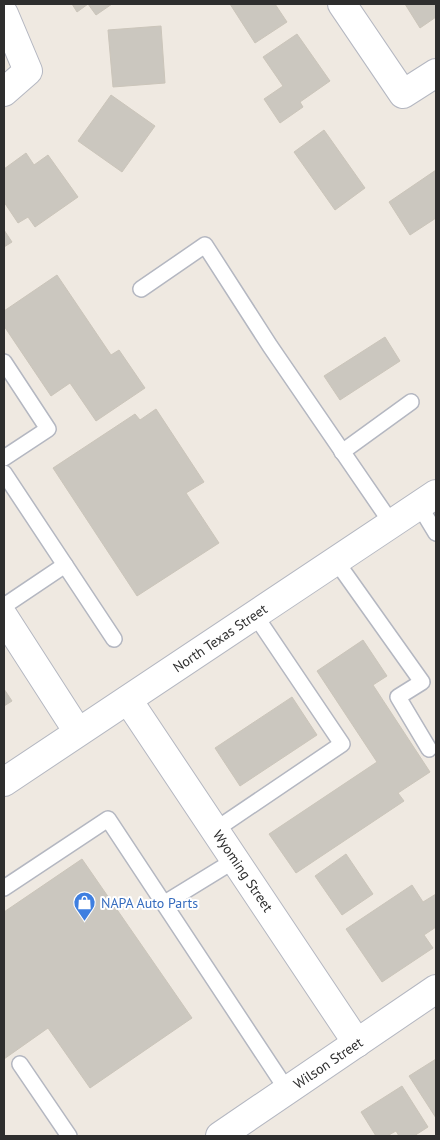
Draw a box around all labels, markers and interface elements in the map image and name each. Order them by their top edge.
street label: North Texas Street [169,600,271,676]
street label: Wyoming Street [209,827,277,916]
shop icon: NAPA Auto Parts [73,891,97,922]
place label: NAPA Auto Parts [101,894,198,912]
street label: Wilson Street [290,1033,366,1093]

